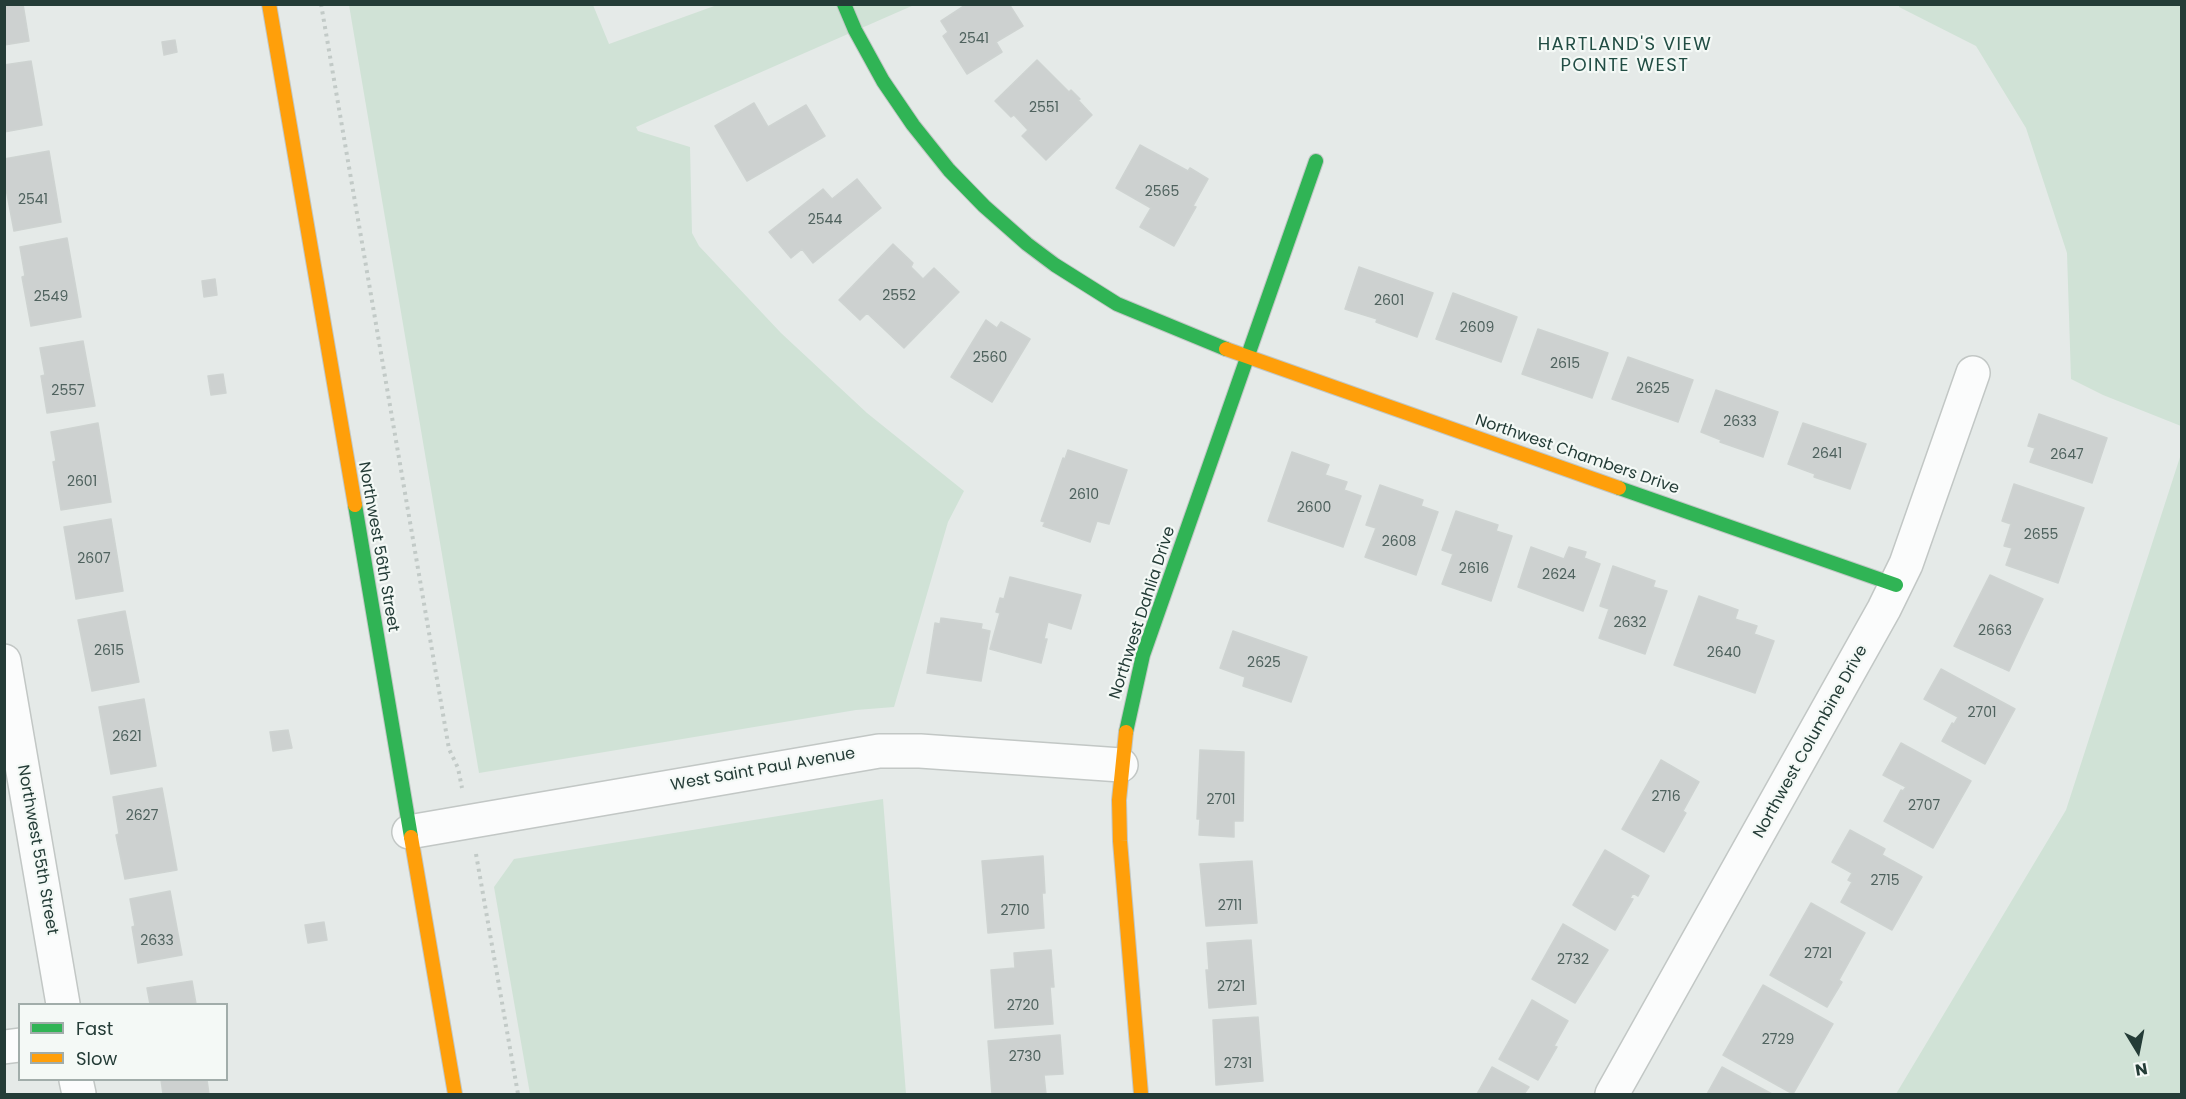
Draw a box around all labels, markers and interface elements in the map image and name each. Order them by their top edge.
house number: 2541 [959,31,989,47]
district label: HARTLAND'S VIEW POINTE WEST [1538,34,1712,76]
house number: 2551 [1029,100,1059,116]
house number: 2565 [1145,184,1179,200]
house number: 2541 [18,192,48,208]
house number: 2544 [808,212,842,228]
house number: 2552 [882,288,916,304]
house number: 2549 [34,289,68,305]
house number: 2601 [1374,293,1404,309]
house number: 2609 [1460,320,1494,336]
house number: 2560 [973,350,1007,366]
house number: 2615 [1550,356,1580,372]
house number: 2625 [1636,381,1670,397]
house number: 2557 [51,383,85,399]
street label: Northwest Chambers Drive [1473,411,1681,499]
house number: 2633 [1723,414,1757,430]
house number: 2641 [1812,446,1842,462]
house number: 2647 [2050,447,2084,463]
street label: Northwest 56th Street [354,460,402,634]
house number: 2601 [67,474,97,490]
house number: 2610 [1069,487,1099,503]
house number: 2600 [1297,500,1331,516]
street label: Northwest Dahlia Drive [1106,524,1180,702]
house number: 2655 [2024,527,2058,543]
house number: 2608 [1382,534,1416,550]
house number: 2607 [77,551,111,567]
house number: 2616 [1459,561,1489,577]
house number: 2624 [1542,567,1576,583]
house number: 2632 [1613,615,1647,631]
house number: 2663 [1978,623,2012,639]
street label: Northwest Columbine Drive [1750,642,1872,842]
house number: 2615 [94,643,124,659]
house number: 2640 [1707,645,1741,661]
house number: 2625 [1247,655,1281,671]
house number: 2701 [1968,705,1996,721]
house number: 2621 [112,729,142,745]
street label: West Saint Paul Avenue [669,744,857,796]
street label: Northwest 55th Street [13,763,61,937]
house number: 2716 [1651,789,1681,805]
house number: 2701 [1207,792,1235,808]
house number: 2707 [1908,798,1940,814]
house number: 2627 [126,808,158,824]
house number: 2715 [1871,873,1899,889]
house number: 2711 [1218,898,1242,914]
house number: 2710 [1001,903,1029,919]
house number: 2633 [140,933,174,949]
house number: 2721 [1804,946,1832,962]
house number: 2732 [1557,952,1589,968]
house number: 2721 [1217,979,1245,995]
house number: 2720 [1007,998,1039,1014]
legend [18,1003,228,1081]
text: Fast [76,1016,113,1041]
north arrow [2108,1021,2168,1081]
house number: 2729 [1762,1032,1794,1048]
text: Slow [76,1046,117,1071]
house number: 2730 [1009,1049,1041,1065]
house number: 2731 [1224,1056,1252,1072]
text: N [2133,1057,2149,1082]

